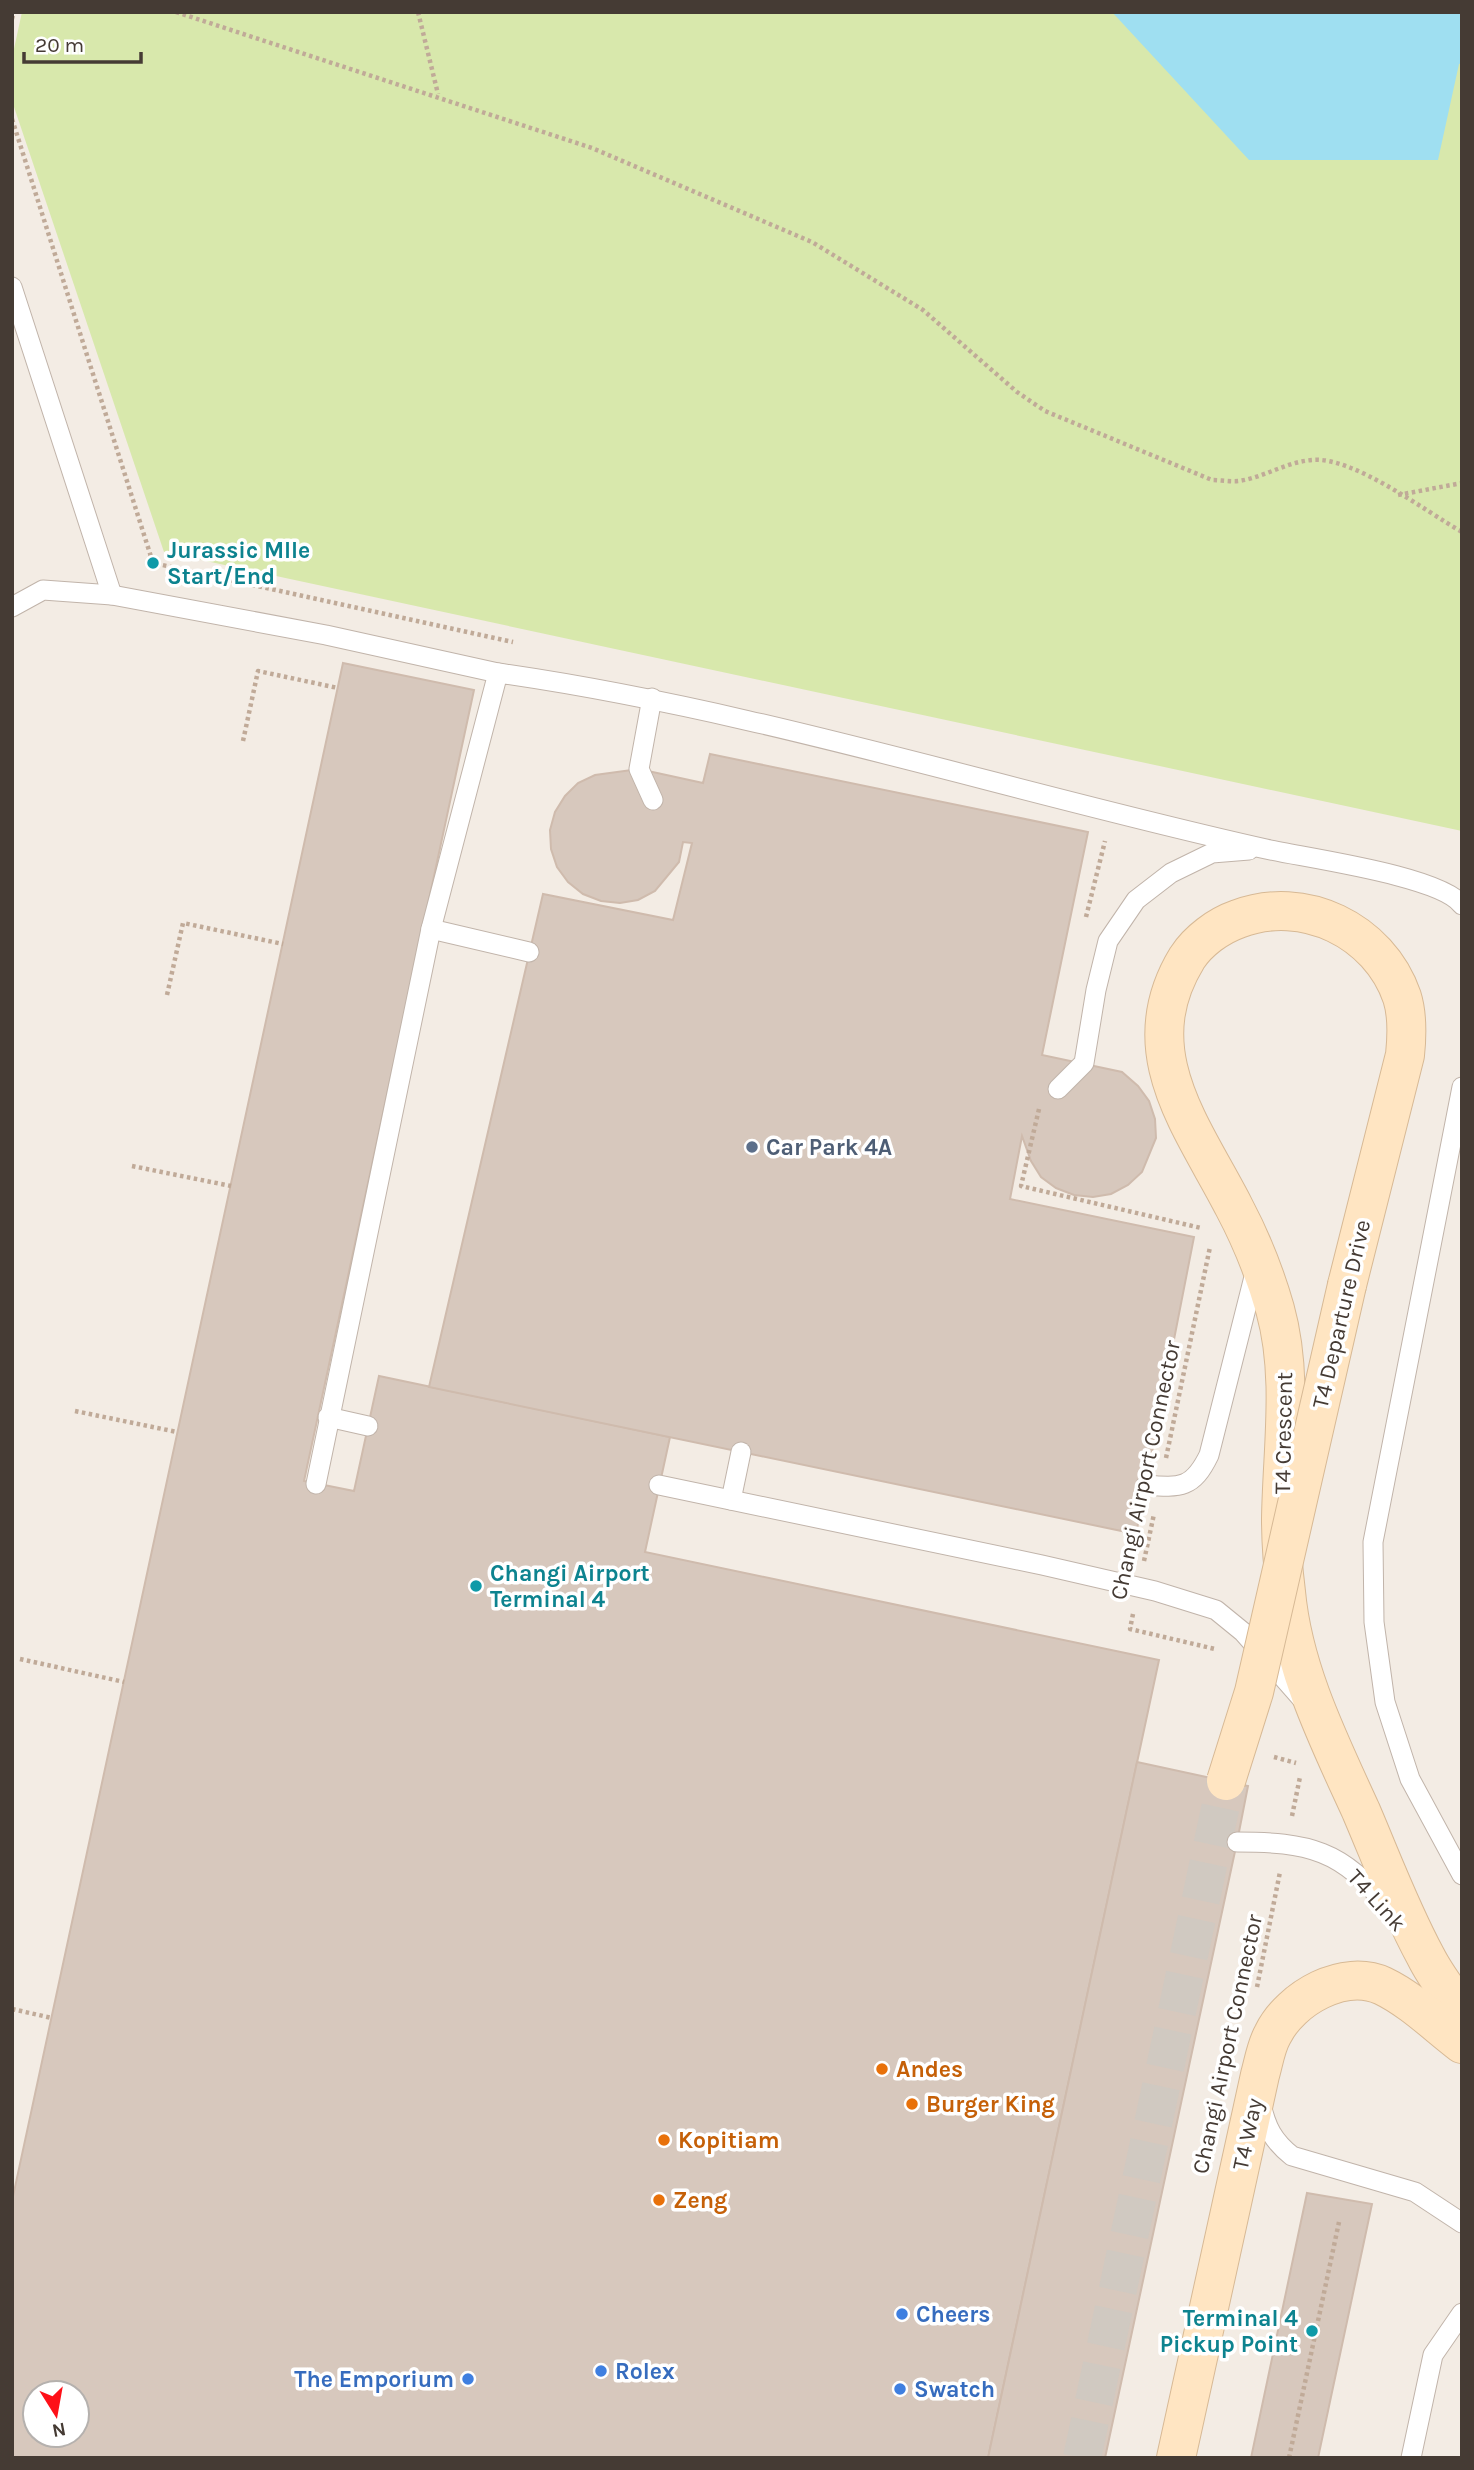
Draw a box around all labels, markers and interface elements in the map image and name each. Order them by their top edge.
scale bar [24,21,142,65]
text: 20 m [35,33,84,57]
place label: Jurassic MIle Start/End [167,537,310,590]
marker: Jurassic MIle Start/End [145,555,161,571]
place label: Car Park 4A [766,1134,892,1161]
marker: Car Park 4A [744,1139,760,1155]
street label: T4 Departure Drive [1307,1217,1376,1411]
street label: Changi Airport Connector [1105,1337,1186,1602]
street label: T4 Crescent [1269,1371,1298,1494]
place label: Changi Airport Terminal 4 [490,1560,650,1613]
marker: Changi Airport Terminal 4 [468,1578,484,1594]
street label: T4 Link [1342,1864,1412,1937]
street label: Changi Airport Connector [1187,1911,1268,2176]
place label: Andes [896,2056,963,2083]
marker: Andes [874,2061,890,2077]
place label: Burger King [926,2091,1055,2118]
street label: T4 Way [1227,2095,1268,2173]
marker: Burger King [904,2096,920,2112]
place label: Kopitiam [678,2127,780,2154]
marker: Kopitiam [656,2132,672,2148]
place label: Zeng [673,2187,727,2214]
marker: Zeng [651,2192,667,2208]
place label: Cheers [916,2301,990,2328]
place label: Terminal 4 Pickup Point [1160,2305,1298,2358]
marker: Cheers [894,2306,910,2322]
marker: Terminal 4 Pickup Point [1304,2323,1320,2339]
place label: Rolex [615,2358,675,2385]
marker: Rolex [593,2363,609,2379]
place label: The Emporium [294,2366,454,2393]
marker: The Emporium [460,2371,476,2387]
place label: Swatch [914,2376,995,2403]
north arrow [21,2379,91,2449]
marker: Swatch [892,2381,908,2397]
text: N [50,2418,68,2442]

